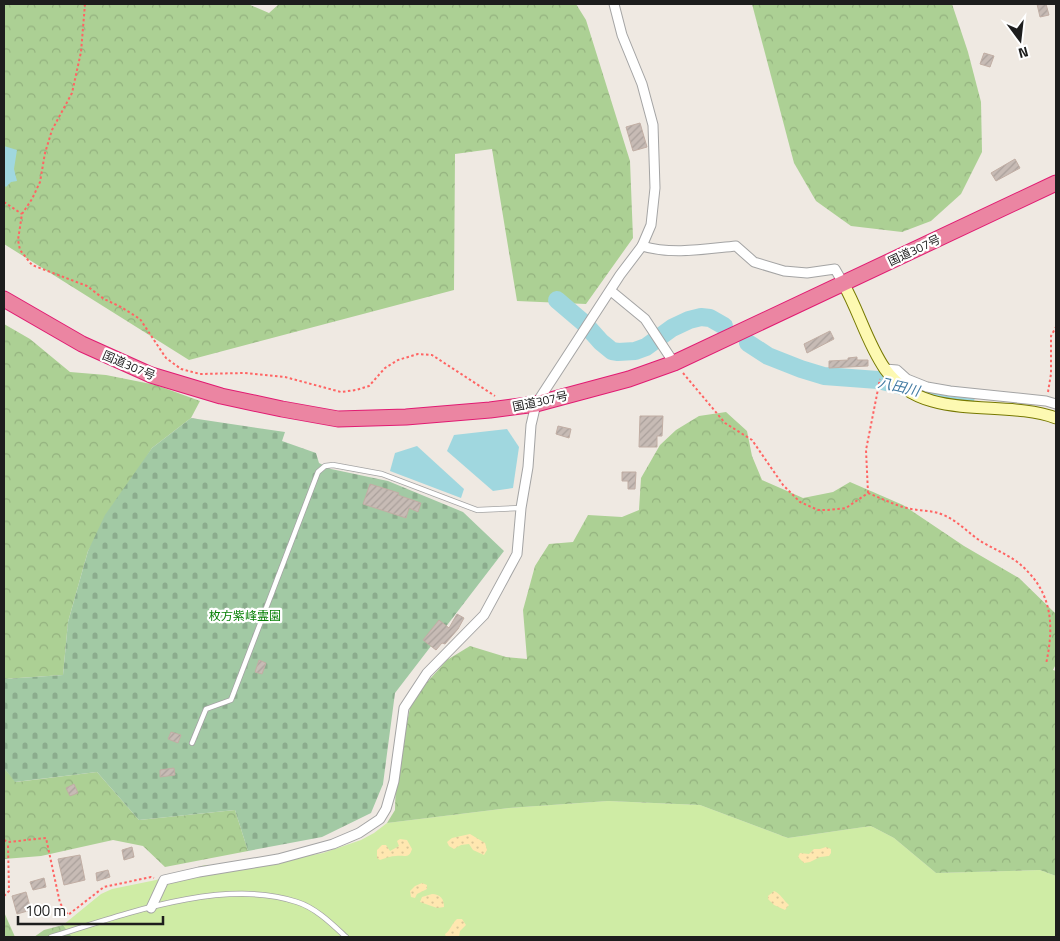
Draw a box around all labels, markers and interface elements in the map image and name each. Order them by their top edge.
north arrow [995,15,1045,65]
text: N [1016,42,1031,64]
street label: 国道307号 [885,230,943,270]
street label: 国道307号 [99,345,159,385]
water label: 八田川 [876,371,924,401]
street label: 国道307号 [511,386,569,416]
park label: 枚方紫峰霊園 [209,606,281,625]
scale bar [18,894,162,926]
text: 100 m [25,899,66,922]

